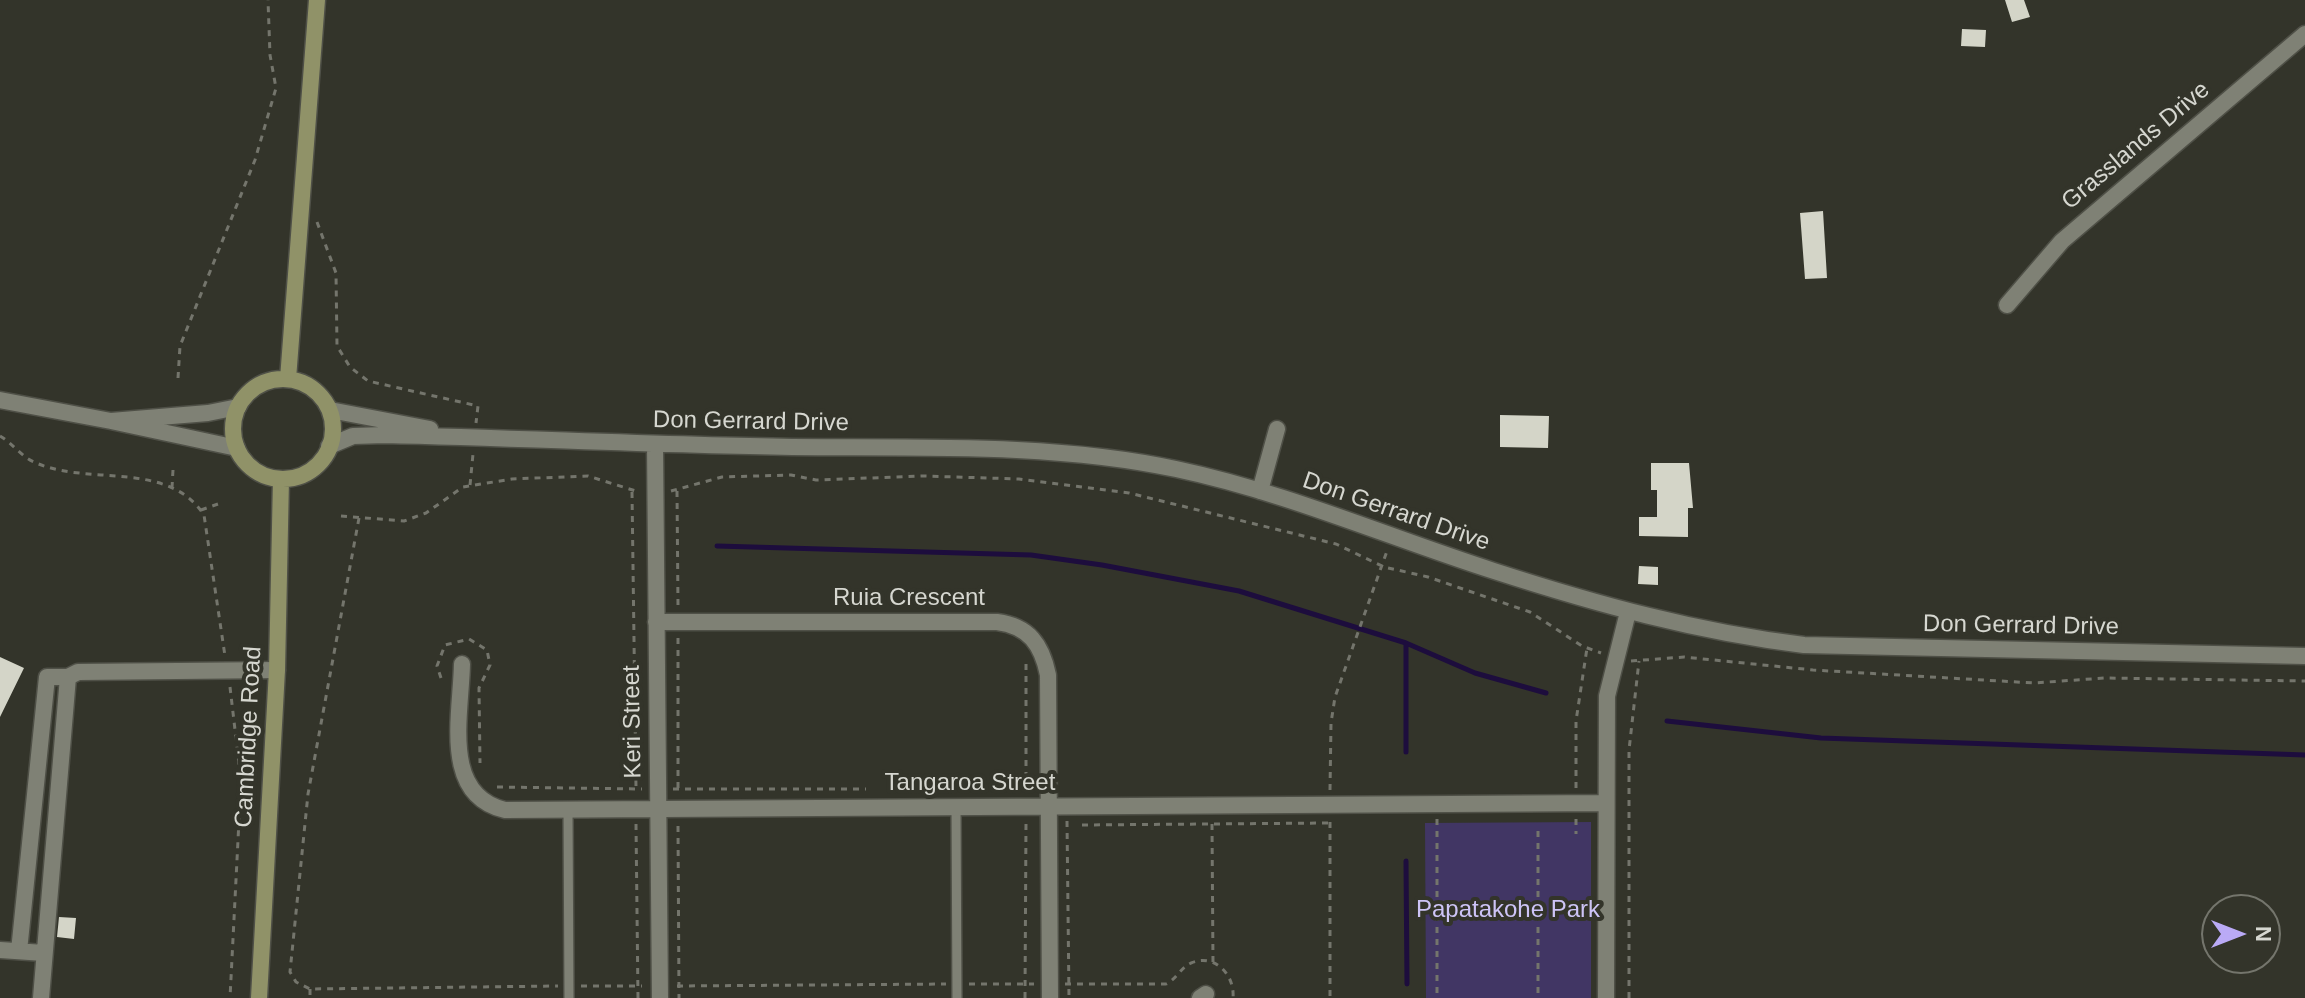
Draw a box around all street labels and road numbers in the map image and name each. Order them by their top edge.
street label: Grasslands Drive [2056,76,2216,216]
street label: Don Gerrard Drive [653,406,849,438]
street label: Don Gerrard Drive [1299,466,1493,558]
street label: Ruia Crescent [833,584,985,612]
street label: Don Gerrard Drive [1923,610,2119,642]
street label: Cambridge Road [230,646,268,828]
street label: Keri Street [618,665,648,779]
street label: Tangaroa Street [885,769,1055,797]

